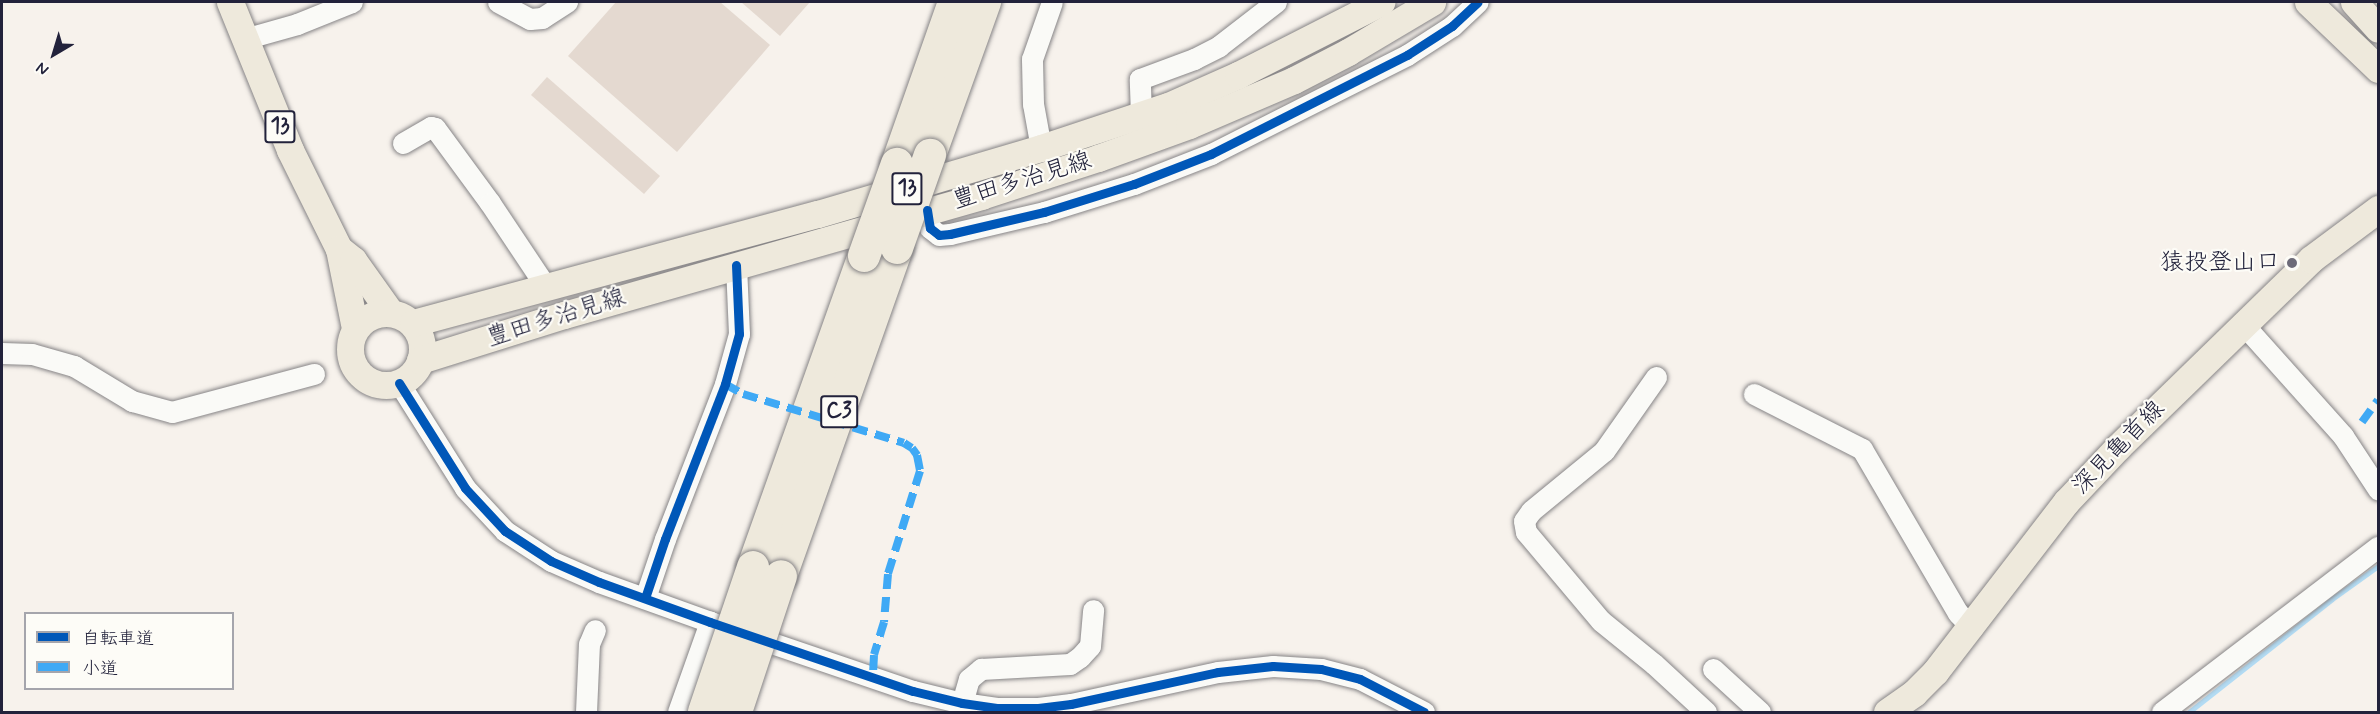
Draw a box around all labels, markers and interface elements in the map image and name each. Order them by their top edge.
north arrow [24,24,84,84]
text: N [32,57,53,80]
road number: 13 [264,108,296,146]
street label: 豊田多治見線 [949,146,1095,216]
road number: 13 [890,170,924,208]
place label: 猿投登山口 [2160,249,2280,277]
marker: 猿投登山口 [2285,256,2299,270]
street label: 豊田多治見線 [483,283,629,353]
road number: C3 [820,393,858,431]
street label: 深見亀首線 [2067,395,2171,501]
legend [24,612,234,690]
text: 自転車道 [82,627,154,651]
text: 小道 [82,657,118,681]

